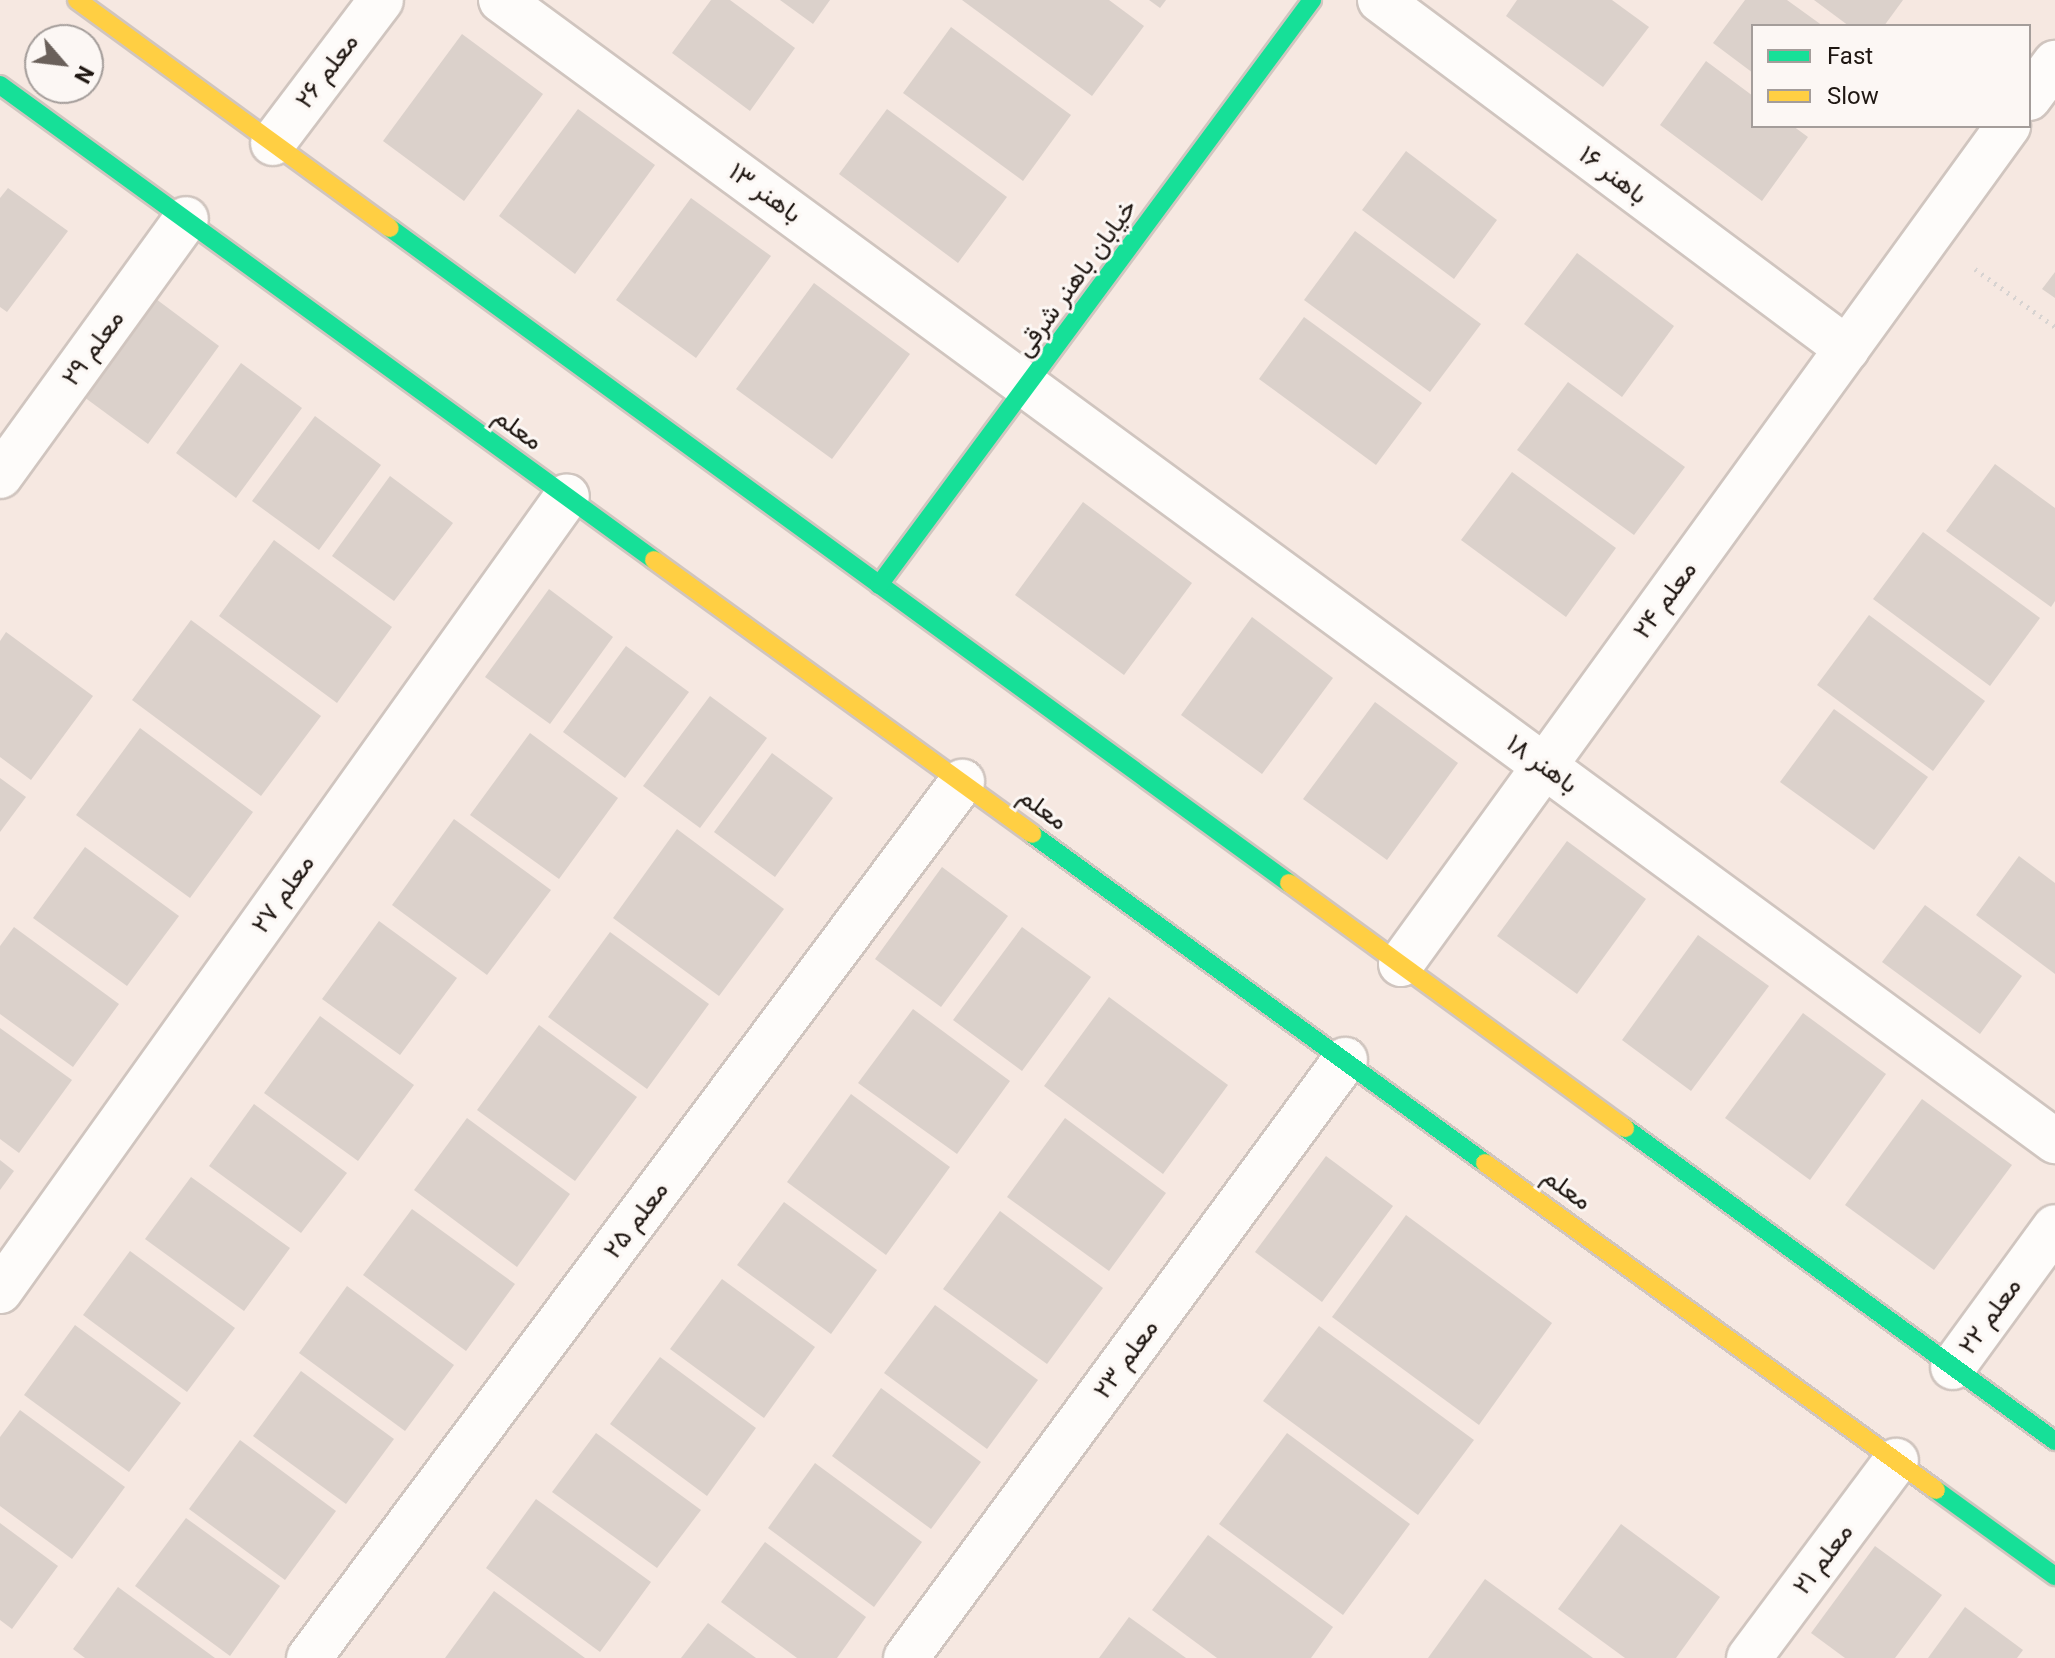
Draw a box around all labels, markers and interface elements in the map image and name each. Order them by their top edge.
north arrow [24,24,104,104]
legend [1751,24,2031,128]
street label: معلم ۲۶ [289,27,365,115]
text: Fast [1827,42,1873,70]
text: N [69,62,99,87]
text: Slow [1827,82,1879,110]
street label: باهنر ۱۶ [1572,139,1654,211]
street label: باهنر ۱۳ [722,156,808,230]
street label: خیابان باهنر شرقی [1008,193,1144,363]
street label: معلم ۲۹ [55,304,131,392]
street label: معلم [487,401,549,457]
street label: معلم ۲۴ [1626,555,1704,645]
street label: باهنر ۱۸ [1500,728,1584,800]
street label: معلم [1012,781,1074,837]
street label: معلم ۲۷ [245,849,321,939]
street label: معلم [1536,1161,1598,1217]
street label: معلم ۲۵ [597,1175,675,1265]
street label: معلم ۲۲ [1952,1272,2028,1360]
street label: معلم ۲۳ [1087,1313,1165,1405]
street label: معلم ۲۱ [1786,1517,1860,1601]

